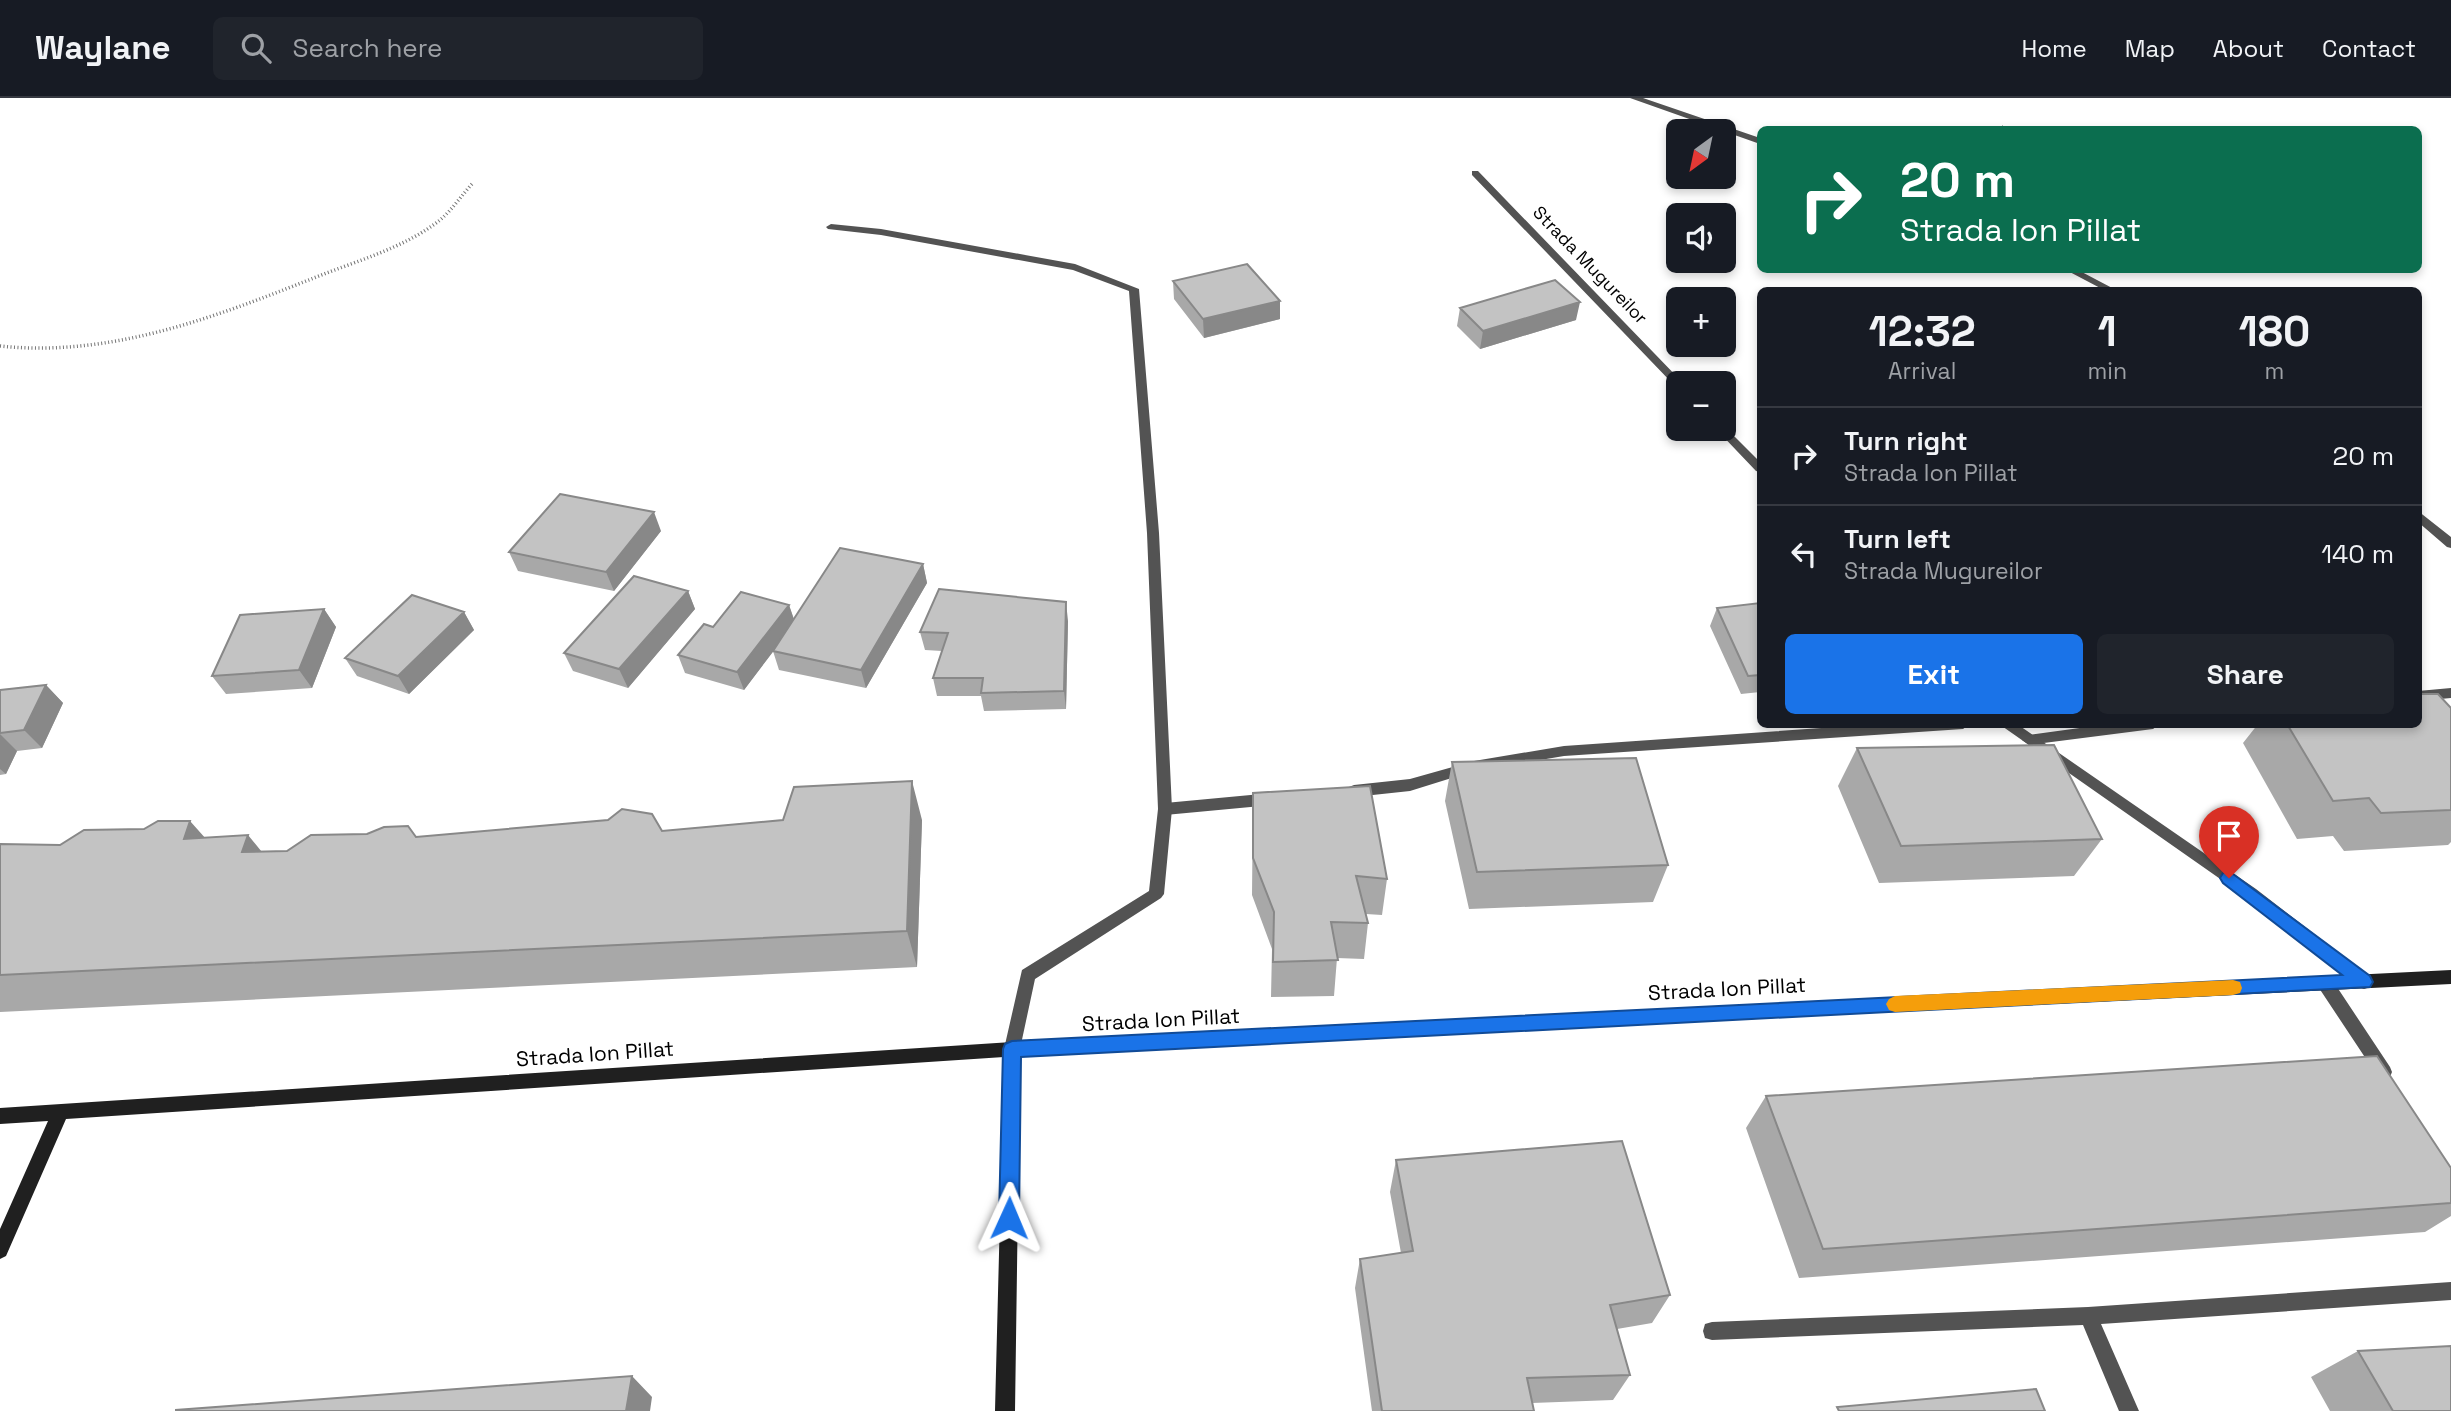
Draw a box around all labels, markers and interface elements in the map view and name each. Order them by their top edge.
search box [213,17,703,80]
text: Waylane [35,27,171,69]
icon: search [237,29,275,67]
text: Search here [293,31,442,65]
text: Home [2021,33,2087,64]
text: Map [2125,33,2175,64]
text: About [2213,33,2284,64]
text: Contact [2322,33,2416,64]
north arrow [1666,119,1736,189]
map controls [1666,119,1736,441]
text: 20 m [1900,149,2015,211]
icon: right [1785,154,1876,245]
street label: Strada Mugureilor [1528,201,1653,329]
button: sound [1666,203,1736,273]
text: Strada Ion Pillat [1900,210,2141,250]
button: + [1666,287,1736,357]
text: 12:32 [1869,305,1976,358]
text: 1 [2098,305,2117,358]
text: 180 [2239,305,2310,358]
text: Arrival [1888,356,1956,386]
text: min [2088,356,2127,386]
text: m [2265,356,2284,386]
button: − [1666,371,1736,441]
text: Turn right [1844,424,1968,458]
icon: right [1785,437,1823,475]
text: 20 m [2333,439,2394,473]
text: Strada Ion Pillat [1844,458,2017,488]
text: Turn left [1844,522,1951,556]
icon: left [1785,535,1823,573]
text: 140 m [2321,537,2394,571]
text: Strada Mugureilor [1844,556,2043,586]
button: Exit [1785,634,2083,714]
button: Share [2097,634,2394,714]
pin [2199,806,2259,878]
icon: arrive [2210,817,2248,855]
street label: Strada Ion Pillat [1647,971,1807,1006]
street label: Strada Ion Pillat [1081,1002,1241,1037]
street label: Strada Ion Pillat [515,1035,675,1072]
position arrow [972,1181,1046,1255]

